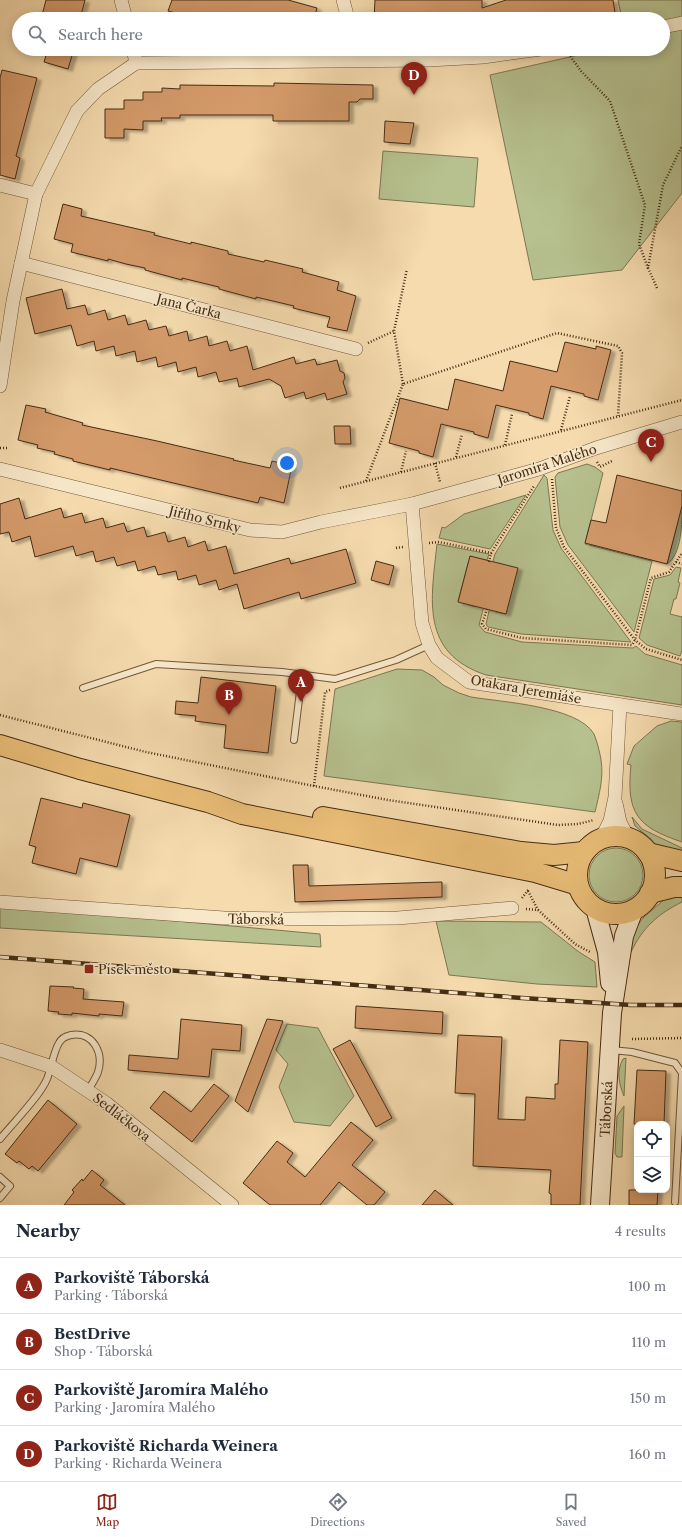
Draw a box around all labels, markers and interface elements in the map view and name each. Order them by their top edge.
search box [12,12,670,56]
icon: search [26,23,48,45]
text: Search here [58,25,143,44]
pin: D [401,62,427,95]
street label: Jana Čarka [153,290,223,322]
pin: C [638,429,664,462]
street label: Jaromíra Malého [493,440,599,488]
your location [277,453,297,473]
street label: Jiřího Srnky [165,502,243,536]
pin: A [288,669,314,702]
street label: Otakara Jeremiáše [469,671,583,707]
pin: B [216,682,242,715]
street label: Táborská [228,911,284,927]
place label: Písek město [98,961,172,977]
marker: Písek město [83,963,95,975]
street label: Táborská [597,1080,615,1138]
street label: Sedláčkova [90,1090,154,1145]
map controls [634,1121,670,1193]
button: locate [634,1121,670,1157]
button: layers [634,1157,670,1193]
text: Nearby [16,1221,80,1241]
text: 4 results [615,1223,666,1239]
text: Parkoviště Táborská [54,1268,209,1287]
text: A [24,1278,34,1294]
text: 100 m [628,1278,666,1294]
text: Parking · Táborská [54,1287,168,1303]
text: BestDrive [54,1324,130,1343]
text: B [24,1334,34,1350]
text: 110 m [631,1334,666,1350]
text: Shop · Táborská [54,1343,153,1359]
text: Parkoviště Jaromíra Malého [54,1380,268,1399]
text: C [24,1390,34,1406]
text: 150 m [630,1390,666,1406]
text: Parking · Jaromíra Malého [54,1399,215,1415]
text: Parkoviště Richarda Weinera [54,1436,278,1455]
text: D [23,1446,35,1462]
text: 160 m [629,1446,666,1462]
text: Parking · Richarda Weinera [54,1455,222,1471]
tab: Map [96,1491,119,1529]
tab: Directions [310,1491,365,1529]
tab: Saved [556,1491,586,1529]

